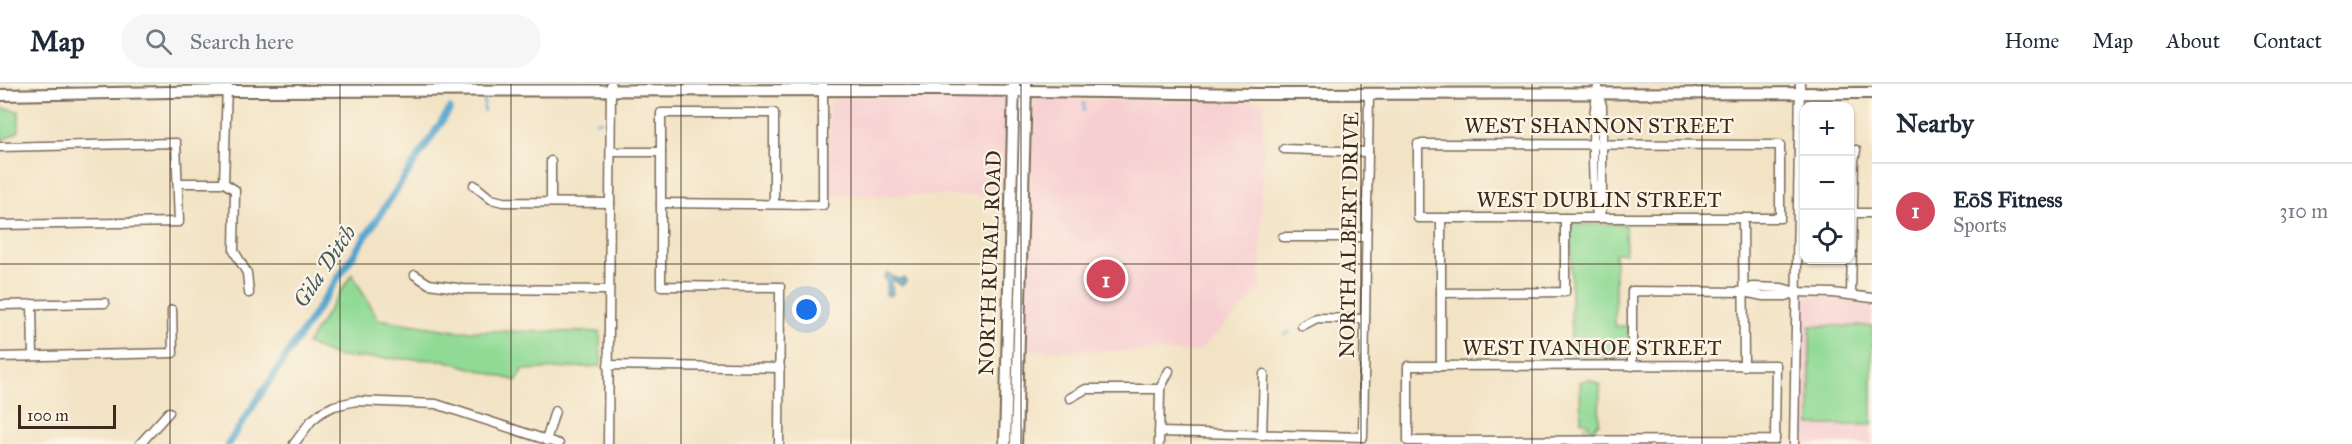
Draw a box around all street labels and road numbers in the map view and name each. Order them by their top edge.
street label: NORTH ALBERT DRIVE [1334,112,1364,358]
street label: WEST SHANNON STREET [1464,113,1734,139]
street label: NORTH RURAL ROAD [973,150,1007,376]
street label: WEST DUBLIN STREET [1476,187,1722,213]
street label: WEST IVANHOE STREET [1462,335,1722,361]

